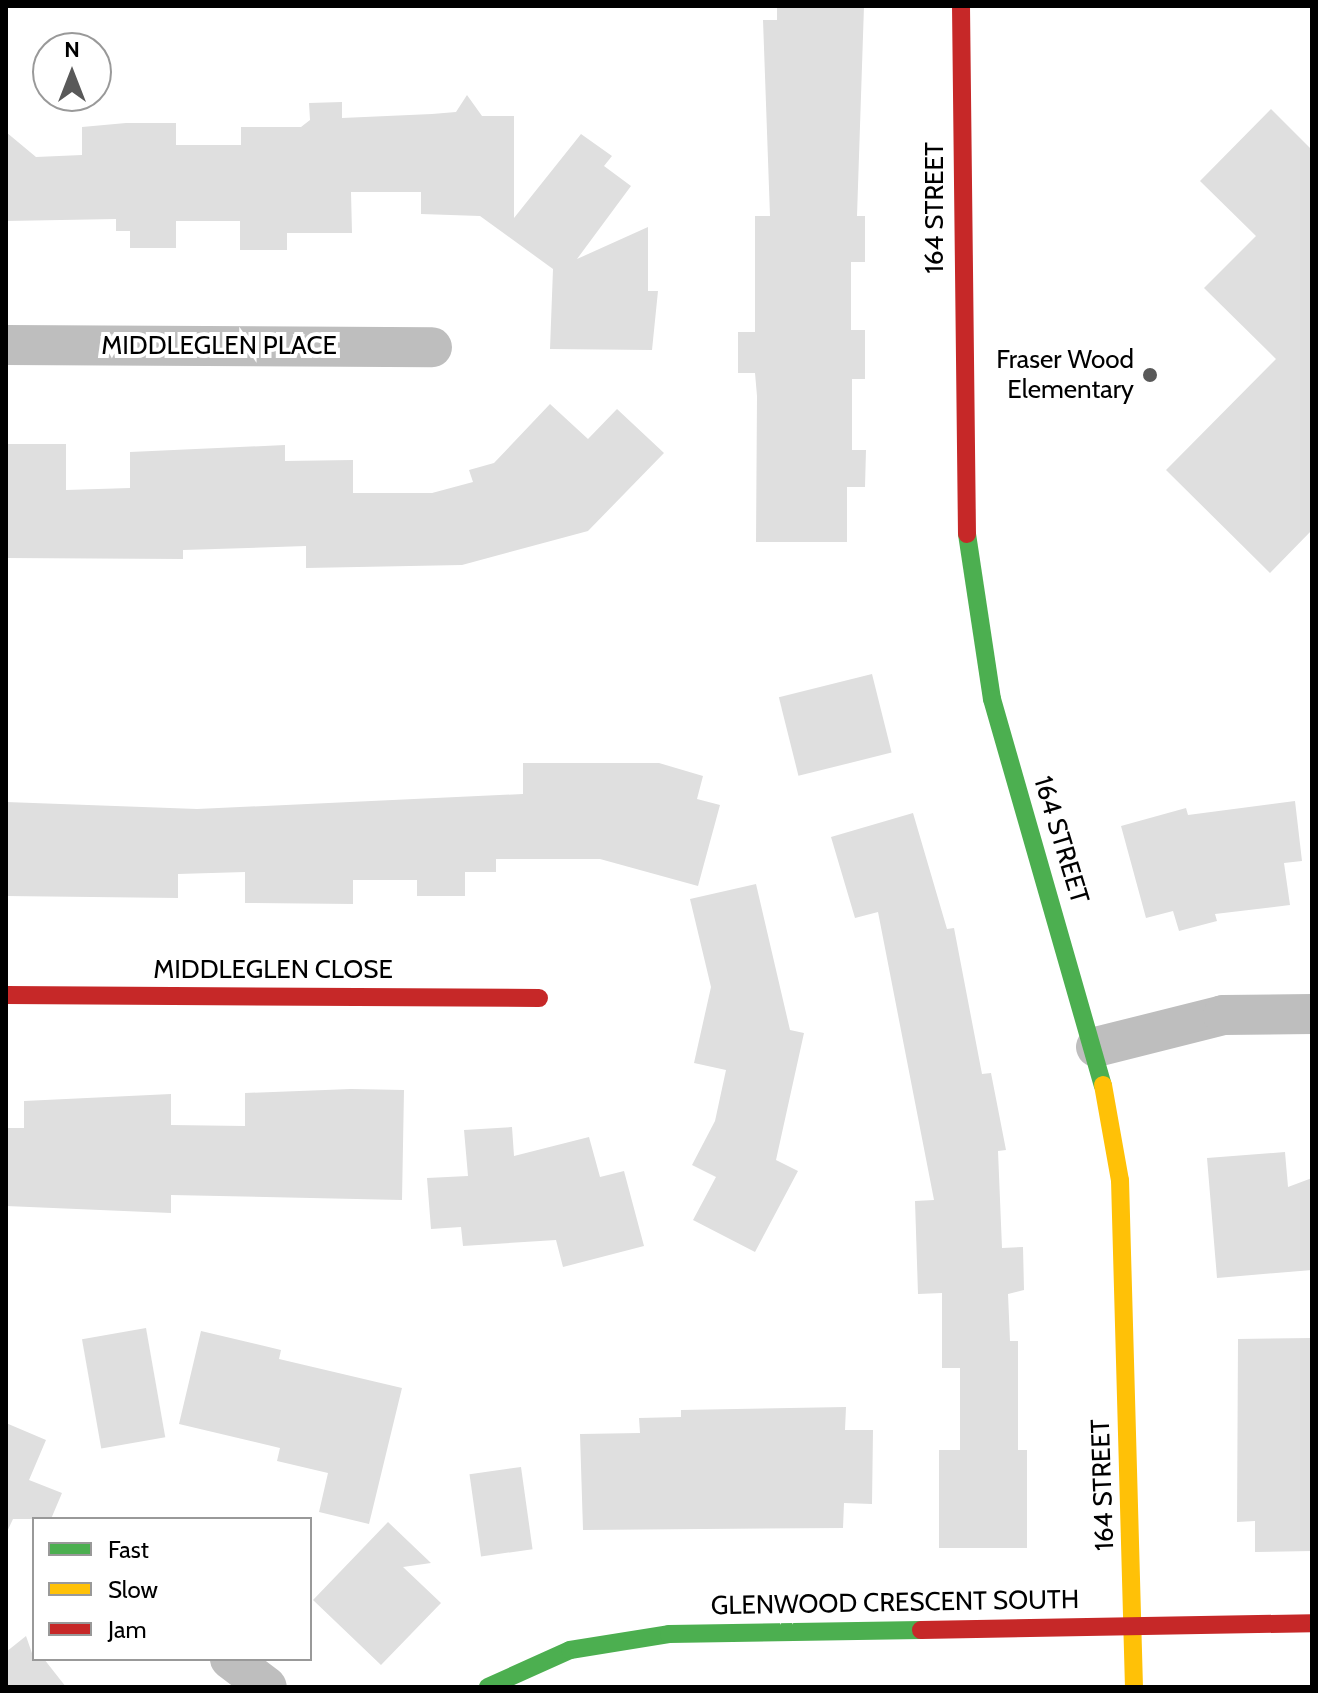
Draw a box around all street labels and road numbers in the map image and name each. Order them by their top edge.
street label: 164 STREET [919,142,951,274]
street label: MIDDLEGLEN PLACE [101,330,337,362]
street label: 164 STREET [1027,773,1095,907]
street label: MIDDLEGLEN CLOSE [153,954,393,986]
street label: 164 STREET [1085,1419,1121,1551]
street label: GLENWOOD CRESCENT SOUTH [711,1584,1079,1622]

